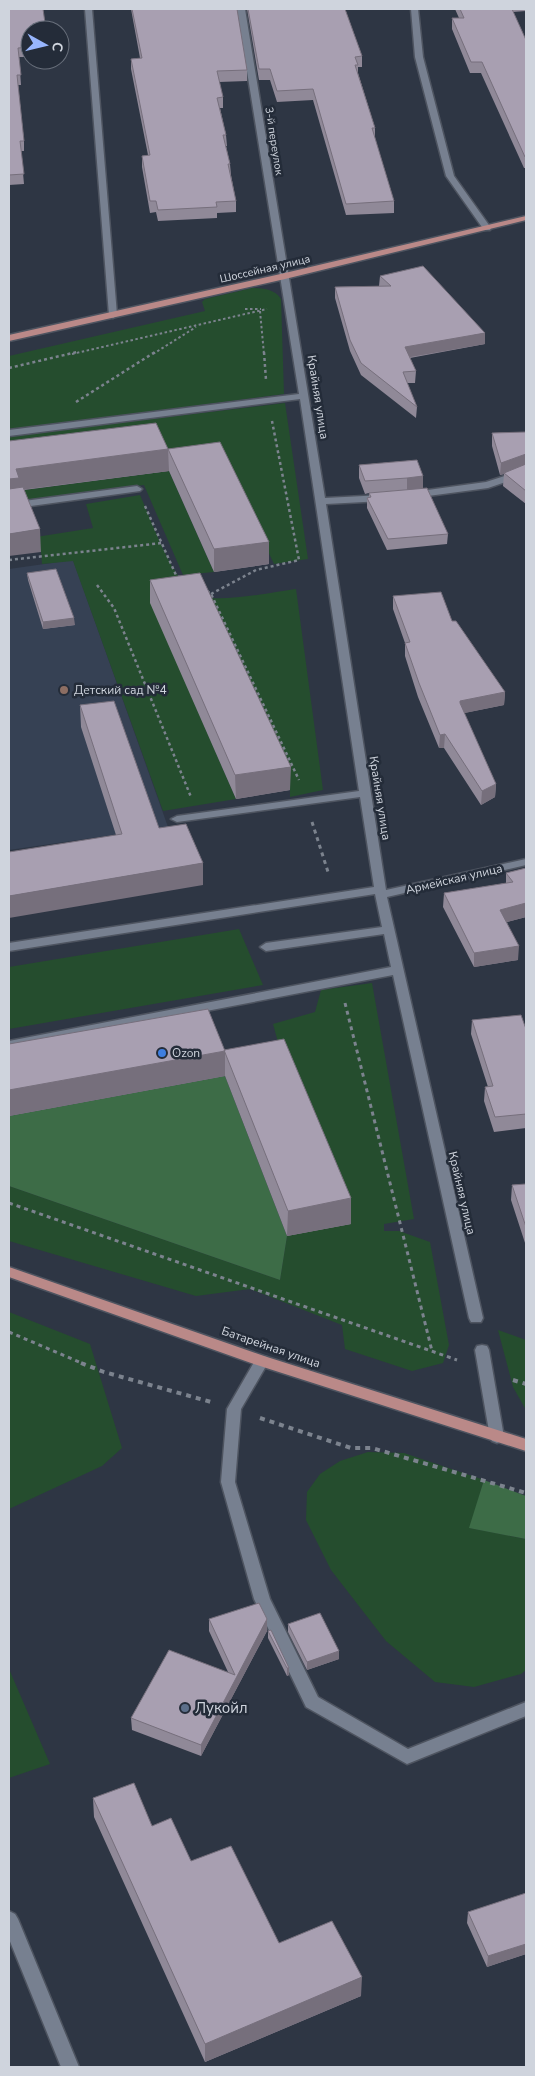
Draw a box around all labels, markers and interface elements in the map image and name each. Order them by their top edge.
north arrow [20,20,70,70]
text: С [47,41,67,53]
street label: 3-й переулок [261,106,287,176]
street label: Шоссейная улица [218,251,312,287]
street label: Крайняя улица [303,354,333,440]
place label: Детский сад №4 [74,682,167,698]
marker: Детский сад №4 [58,684,70,696]
street label: Крайняя улица [365,755,395,841]
street label: Армейская улица [404,860,504,898]
place label: Ozon [172,1045,200,1061]
marker: Ozon [156,1047,168,1059]
street label: Крайняя улица [445,1150,479,1236]
street label: Батарейная улица [220,1323,322,1371]
place label: Лукойл [195,1698,248,1718]
marker: Лукойл [179,1702,191,1714]

